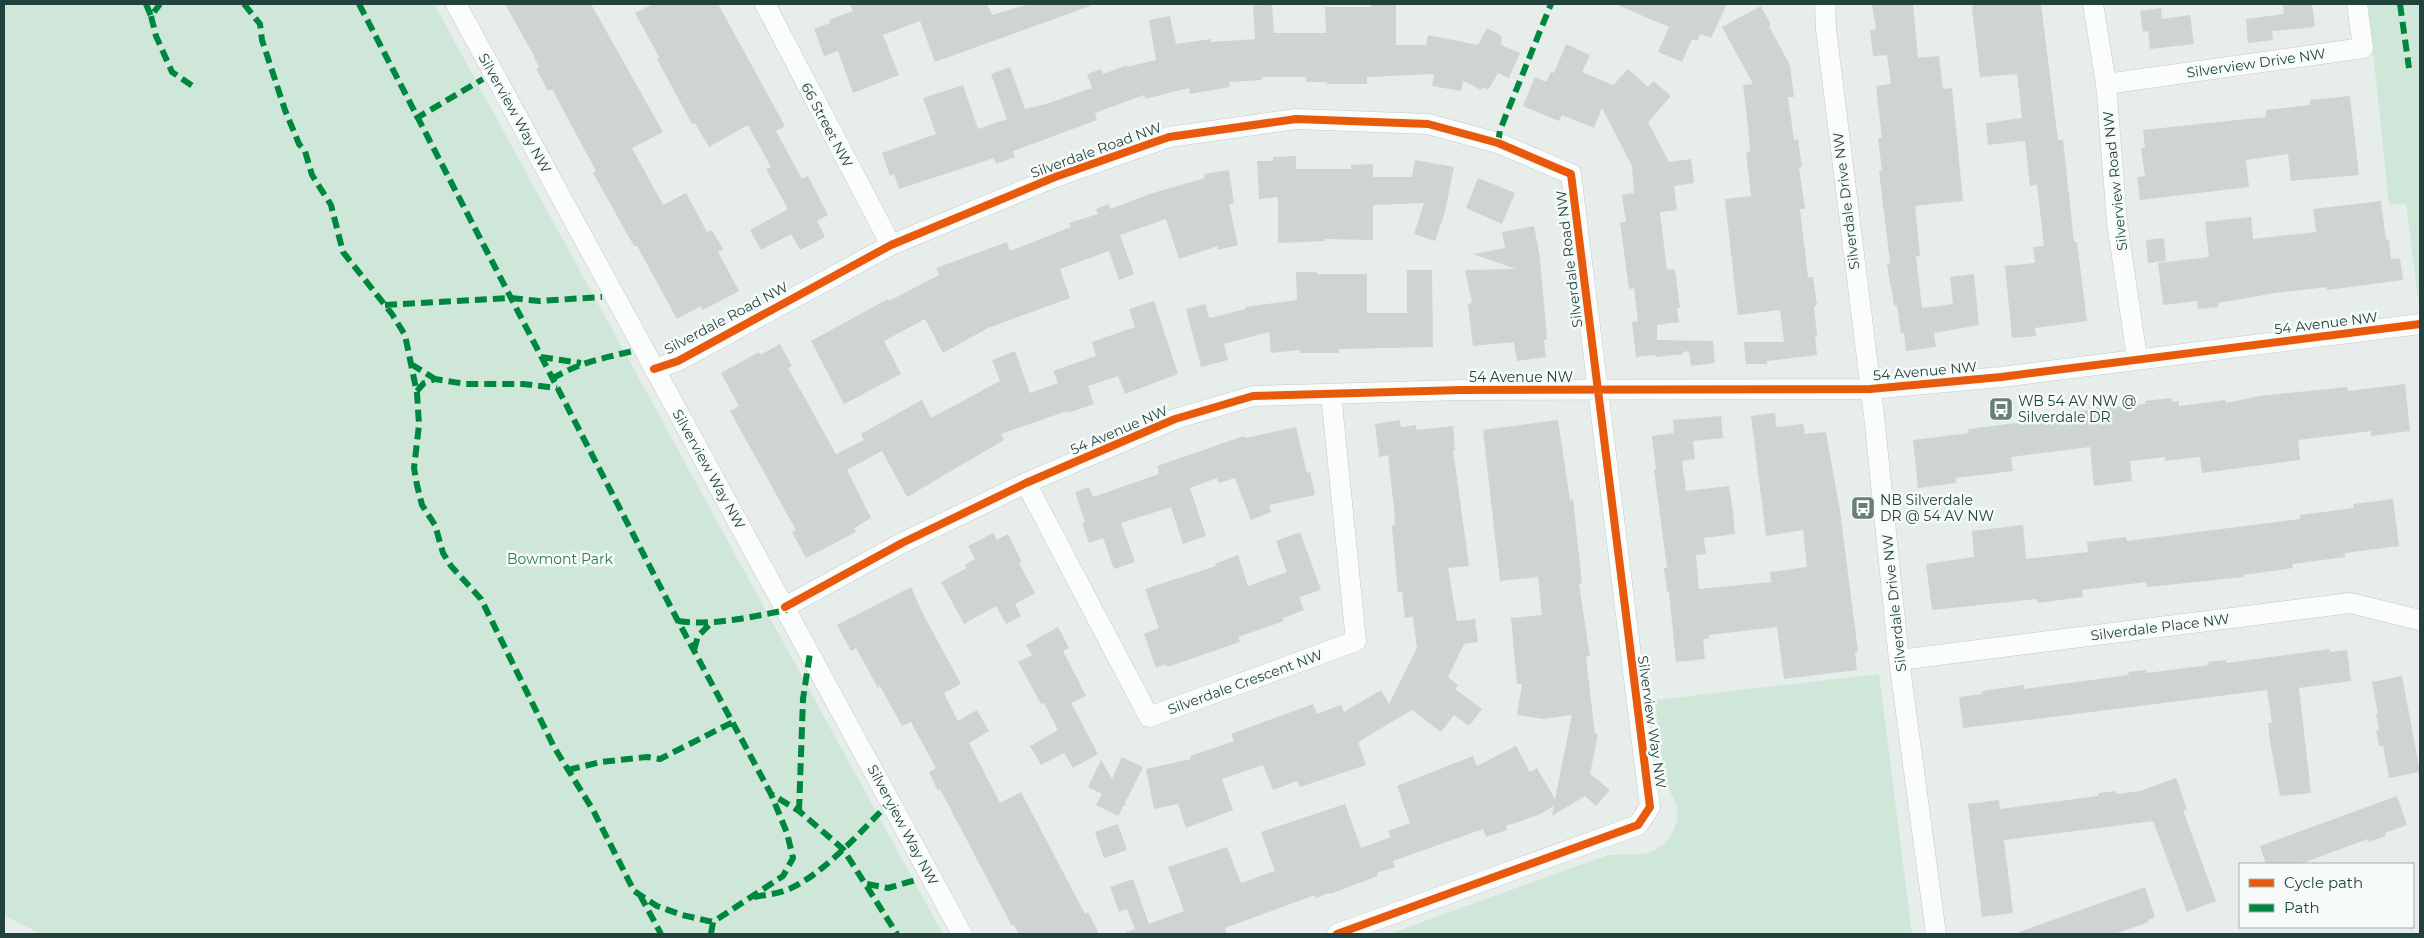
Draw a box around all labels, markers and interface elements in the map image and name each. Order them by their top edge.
street label: Silverview Drive NW [2185,44,2327,82]
street label: Silverview Way NW [475,50,556,176]
street label: 66 Street NW [797,80,857,171]
street label: Silverview Road NW [2099,110,2131,252]
street label: Silverdale Road NW [1028,118,1164,182]
street label: Silverdale Drive NW [1829,131,1863,271]
street label: Silverdale Road NW [1552,189,1586,329]
street label: Silverdale Road NW [661,277,792,358]
street label: 54 Avenue NW [2273,308,2379,338]
street label: 54 Avenue NW [1872,357,1978,385]
street label: 54 Avenue NW [1469,368,1573,386]
place label: WB 54 AV NW @ Silverdale DR [2018,392,2136,426]
bus stop icon: WB 54 AV NW @ Silverdale DR [1988,396,2014,422]
street label: 54 Avenue NW [1068,401,1171,459]
street label: Silverview Way NW [669,406,750,532]
place label: NB Silverdale DR @ 54 AV NW [1880,491,1994,525]
bus stop icon: NB Silverdale DR @ 54 AV NW [1850,495,1876,521]
street label: Silverdale Drive NW [1878,533,1910,673]
park label: Bowmont Park [507,550,614,568]
street label: Silverdale Place NW [2090,609,2231,644]
street label: Silverdale Crescent NW [1165,645,1325,718]
street label: Silverview Way NW [1634,654,1670,790]
street label: Silverview Way NW [864,762,943,889]
legend [2239,863,2414,928]
text: Cycle path [2284,873,2363,892]
text: Path [2284,898,2320,917]

